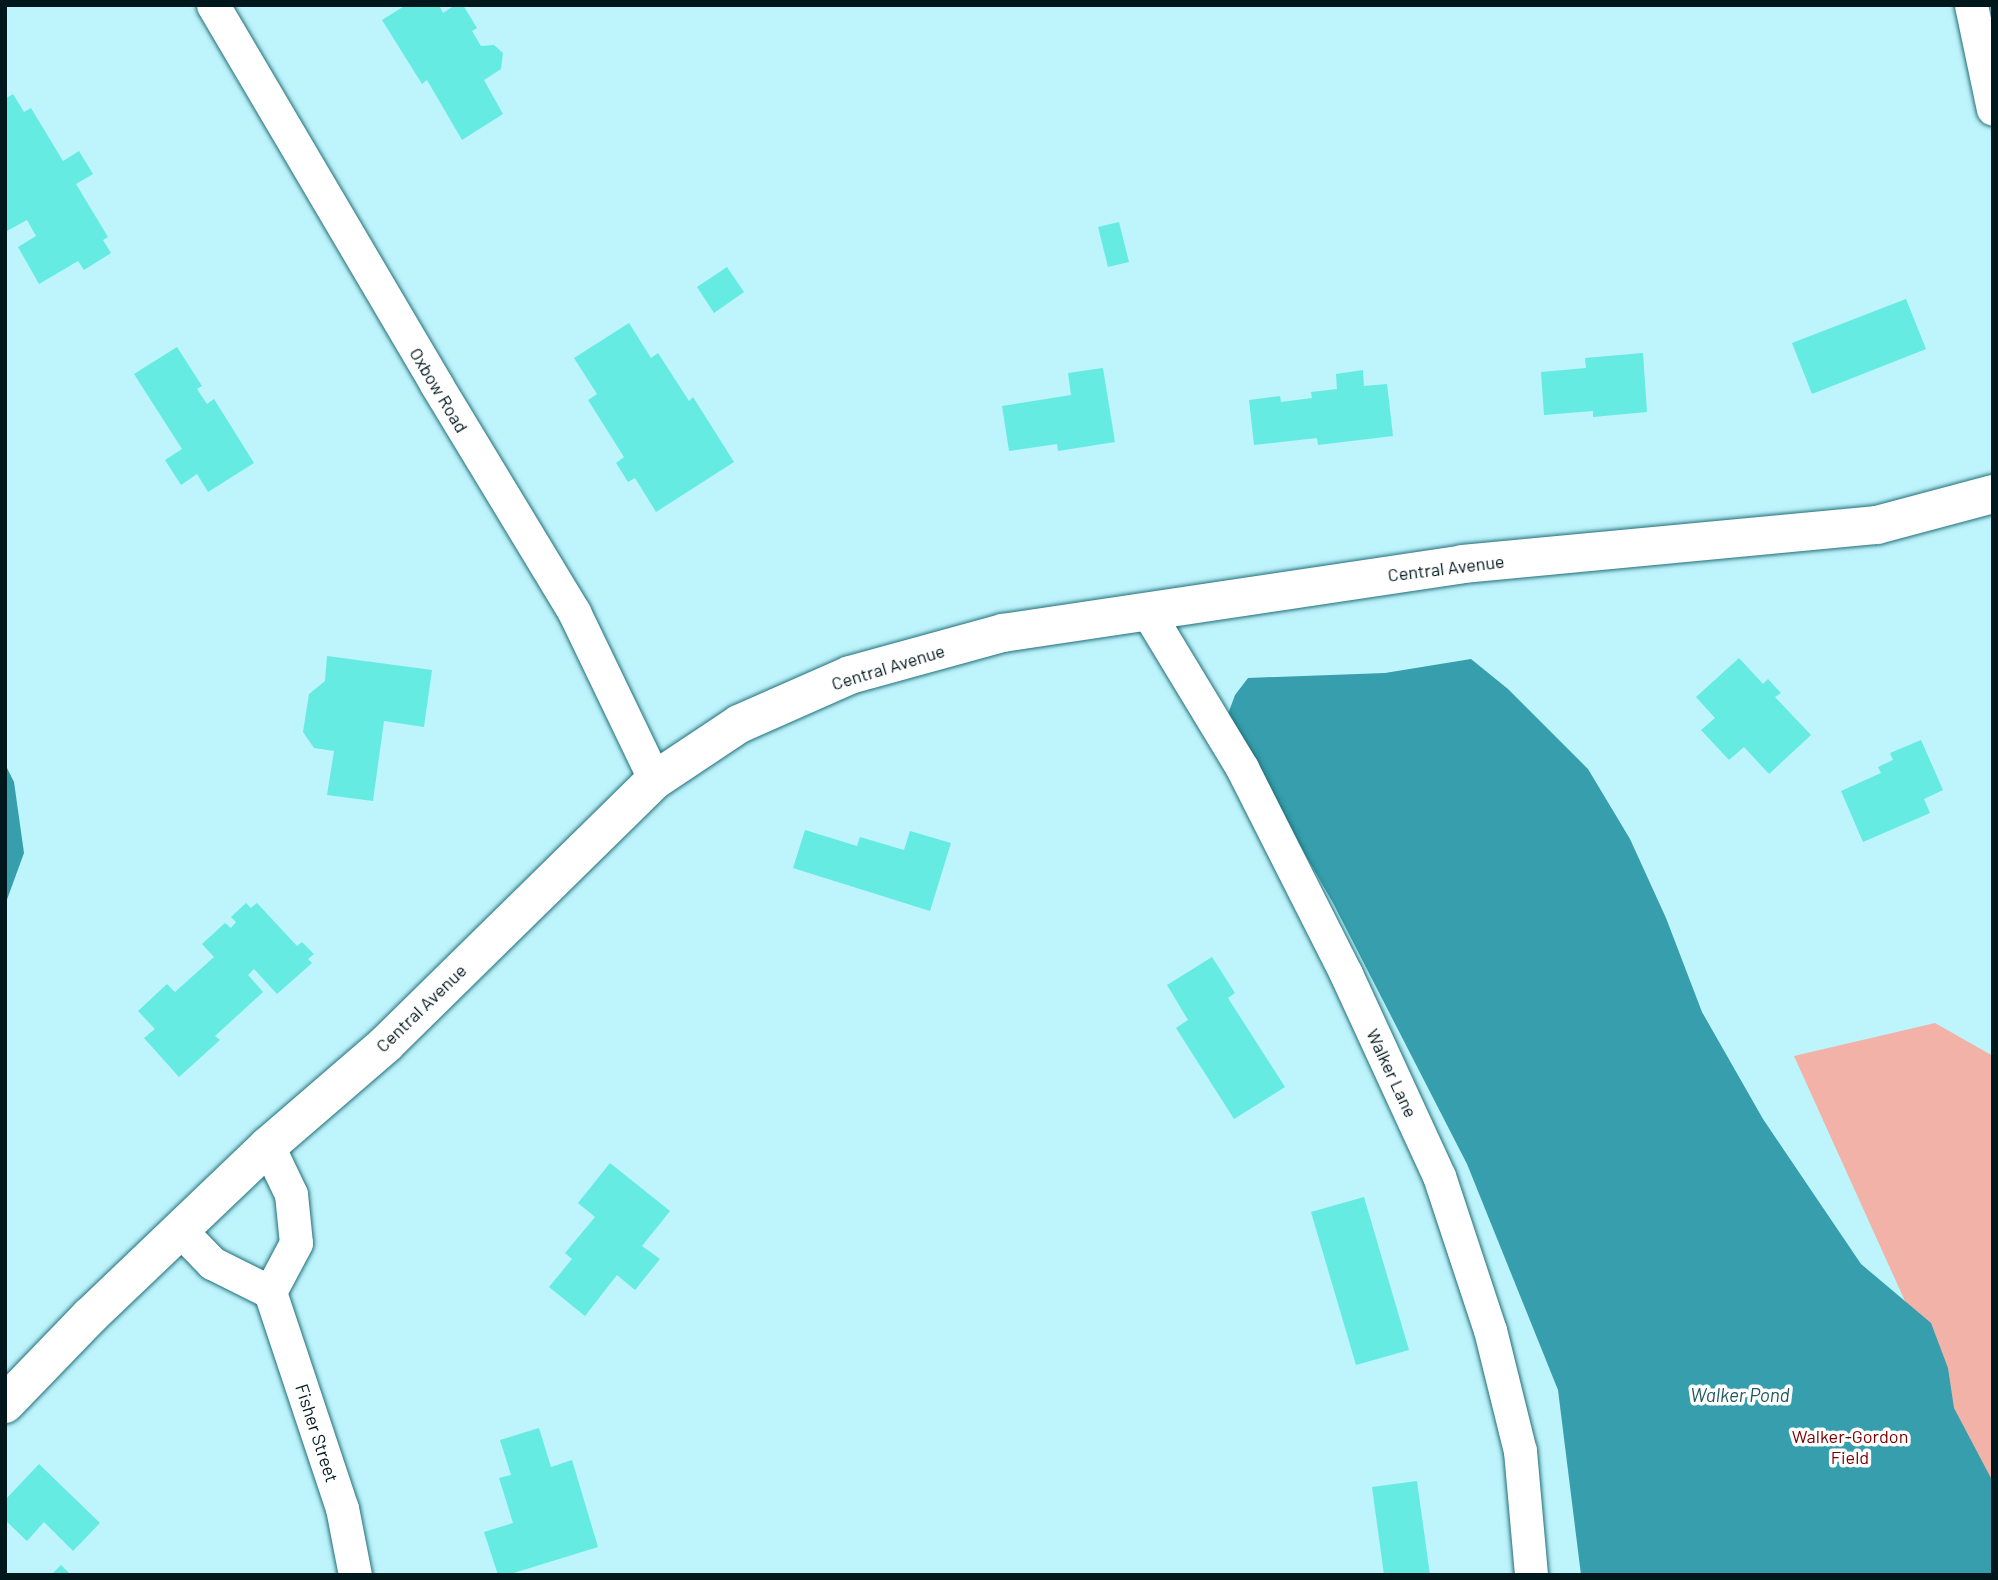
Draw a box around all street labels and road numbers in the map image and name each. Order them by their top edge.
street label: Oxbow Road [405,344,473,436]
street label: Central Avenue [1386,550,1506,586]
street label: Central Avenue [829,640,947,694]
street label: Central Avenue [371,959,471,1057]
street label: Walker Lane [1362,1025,1422,1121]
street label: Fisher Street [291,1381,343,1485]

